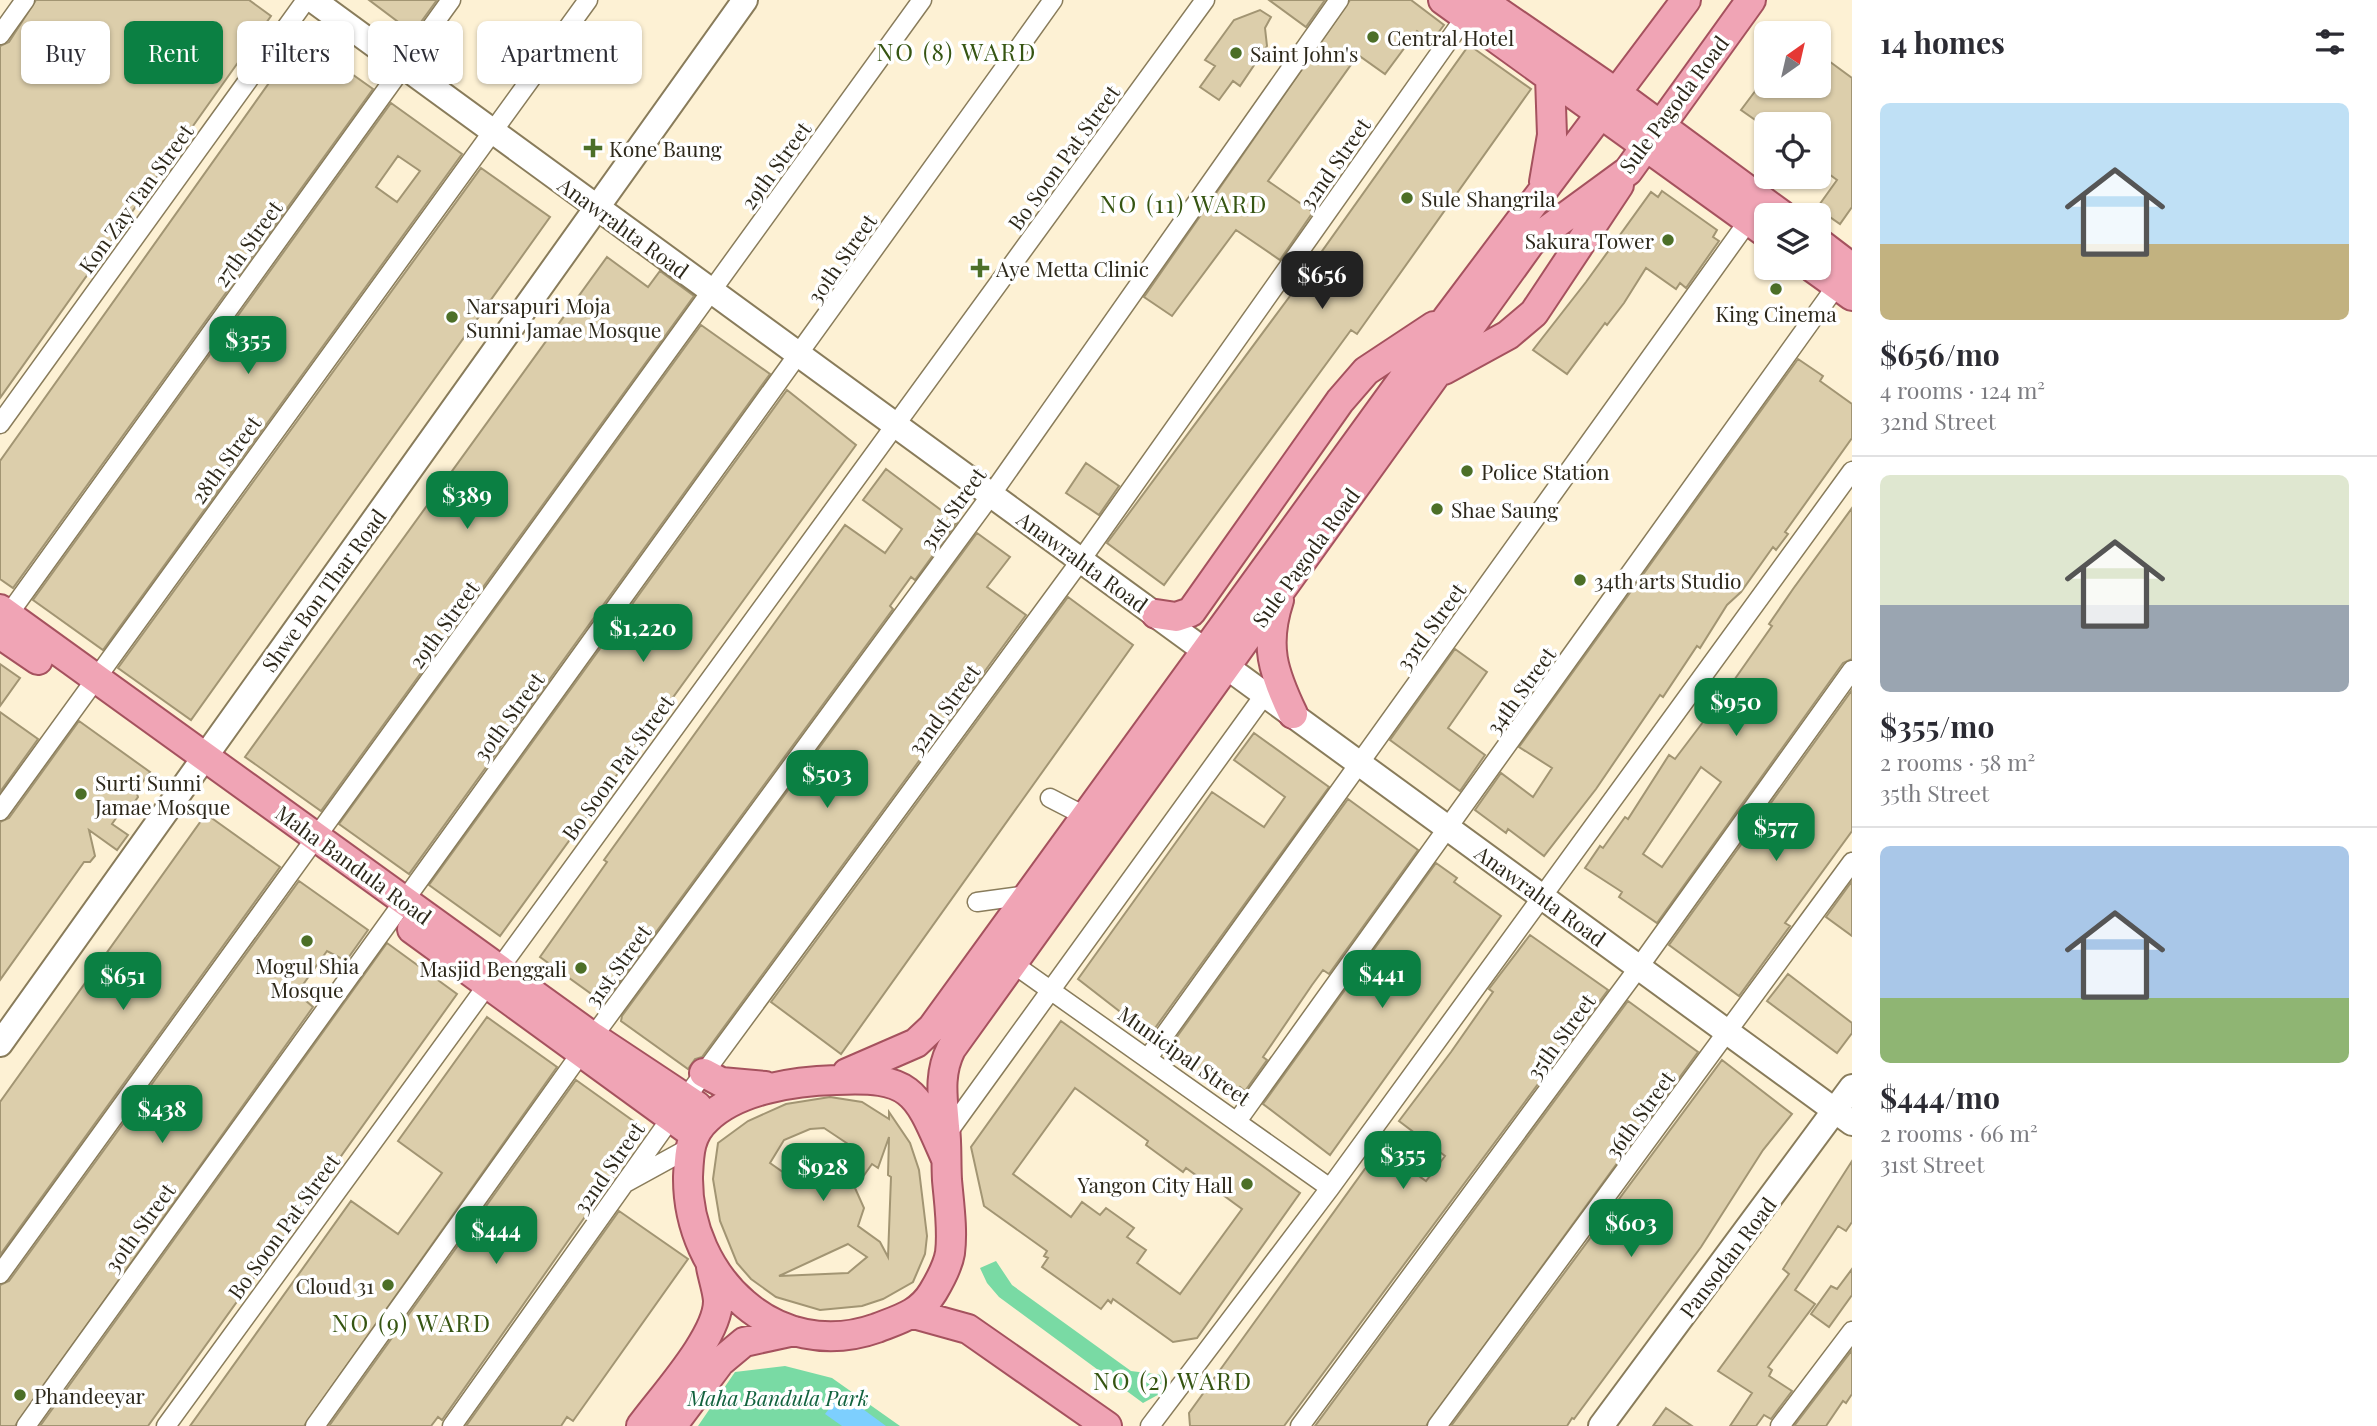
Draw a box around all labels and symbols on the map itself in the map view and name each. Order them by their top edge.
north arrow [1754,21,1830,98]
place label: Central Hotel [1387,23,1514,51]
marker: Central Hotel [1365,29,1381,45]
street label: Sule Pagoda Road [1612,29,1734,179]
district label: NO (8) WARD [877,35,1037,67]
place label: Saint John's [1250,39,1358,67]
marker: Saint John's [1228,45,1244,61]
street label: Bo Soon Pat Street [1001,78,1126,235]
street label: 32nd Street [1292,111,1376,214]
street label: 29th Street [734,115,817,215]
street label: Kon Zay Tan Street [71,117,199,278]
place label: Kone Baung [609,134,722,162]
marker: Kone Baung [583,138,603,158]
street label: Anawrahta Road [552,170,695,284]
place label: Sule Shangrila [1421,184,1556,212]
district label: NO (11) WARD [1100,187,1268,219]
marker: Sule Shangrila [1399,190,1415,206]
street label: 27th Street [206,194,288,292]
street label: 30th Street [800,207,882,308]
place label: Sakura Tower [1525,226,1655,254]
marker: Sakura Tower [1660,232,1676,248]
pin: $656 [1281,252,1363,311]
place label: Aye Metta Clinic [995,254,1149,282]
marker: Aye Metta Clinic [970,258,990,278]
marker: King Cinema [1768,281,1784,297]
place label: Narsapuri Moja Sunni Jamae Mosque [466,291,661,343]
place label: King Cinema [1715,299,1837,327]
marker: Narsapuri Moja Sunni Jamae Mosque [444,309,460,325]
pin: $355 [207,316,289,376]
street label: 28th Street [184,409,267,509]
place label: Police Station [1481,457,1610,485]
street label: 31st Street [913,461,992,555]
marker: Police Station [1459,463,1475,479]
pin: $389 [426,472,508,531]
street label: Sule Pagoda Road [1245,482,1365,632]
place label: Shae Saung [1451,495,1558,523]
marker: Shae Saung [1429,501,1445,517]
street label: Shwe Bon Thar Road [254,503,392,677]
street label: Anawrahta Road [1011,504,1154,618]
place label: 34th arts Studio [1594,566,1742,594]
marker: 34th arts Studio [1572,572,1588,588]
street label: 29th Street [402,574,485,674]
street label: 33rd Street [1389,576,1472,675]
pin: $1,220 [586,604,700,664]
street label: 34th Street [1479,640,1561,739]
street label: 32nd Street [901,657,986,760]
street label: 30th Street [466,665,550,766]
pin: $950 [1695,678,1777,738]
street label: Bo Soon Pat Street [555,688,680,845]
pin: $503 [786,750,868,810]
place label: Surti Sunni Jamae Mosque [94,768,230,820]
marker: Surti Sunni Jamae Mosque [73,786,89,802]
street label: Maha Bandula Road [270,798,438,930]
pin: $577 [1735,804,1817,863]
street label: Anawrahta Road [1469,838,1612,952]
street label: 31st Street [578,918,657,1012]
marker: Mogul Shia Mosque [299,933,315,949]
pin: $441 [1341,950,1423,1010]
place label: Mogul Shia Mosque [255,951,360,1003]
pin: $651 [82,953,164,1012]
place label: Masjid Benggali [419,954,567,982]
marker: Masjid Benggali [573,960,589,976]
street label: 35th Street [1519,987,1601,1085]
street label: Municipal Street [1113,999,1257,1111]
street label: 36th Street [1598,1064,1681,1163]
pin: $438 [121,1086,203,1145]
street label: 32nd Street [566,1115,650,1218]
pin: $355 [1362,1132,1444,1191]
pin: $928 [782,1144,864,1203]
street label: Bo Soon Pat Street [221,1147,346,1304]
place label: Yangon City Hall [1076,1170,1233,1198]
street label: 30th Street [97,1176,181,1277]
marker: Yangon City Hall [1239,1176,1255,1192]
street label: Pansodan Road [1672,1191,1782,1323]
pin: $603 [1590,1200,1672,1259]
pin: $444 [455,1206,537,1266]
place label: Cloud 31 [295,1271,374,1299]
marker: Cloud 31 [380,1277,396,1293]
district label: NO (9) WARD [332,1306,492,1338]
district label: NO (2) WARD [1093,1364,1253,1396]
place label: Phandeeyar [34,1381,146,1409]
park label: Maha Bandula Park [687,1383,869,1411]
marker: Phandeeyar [12,1387,28,1403]

